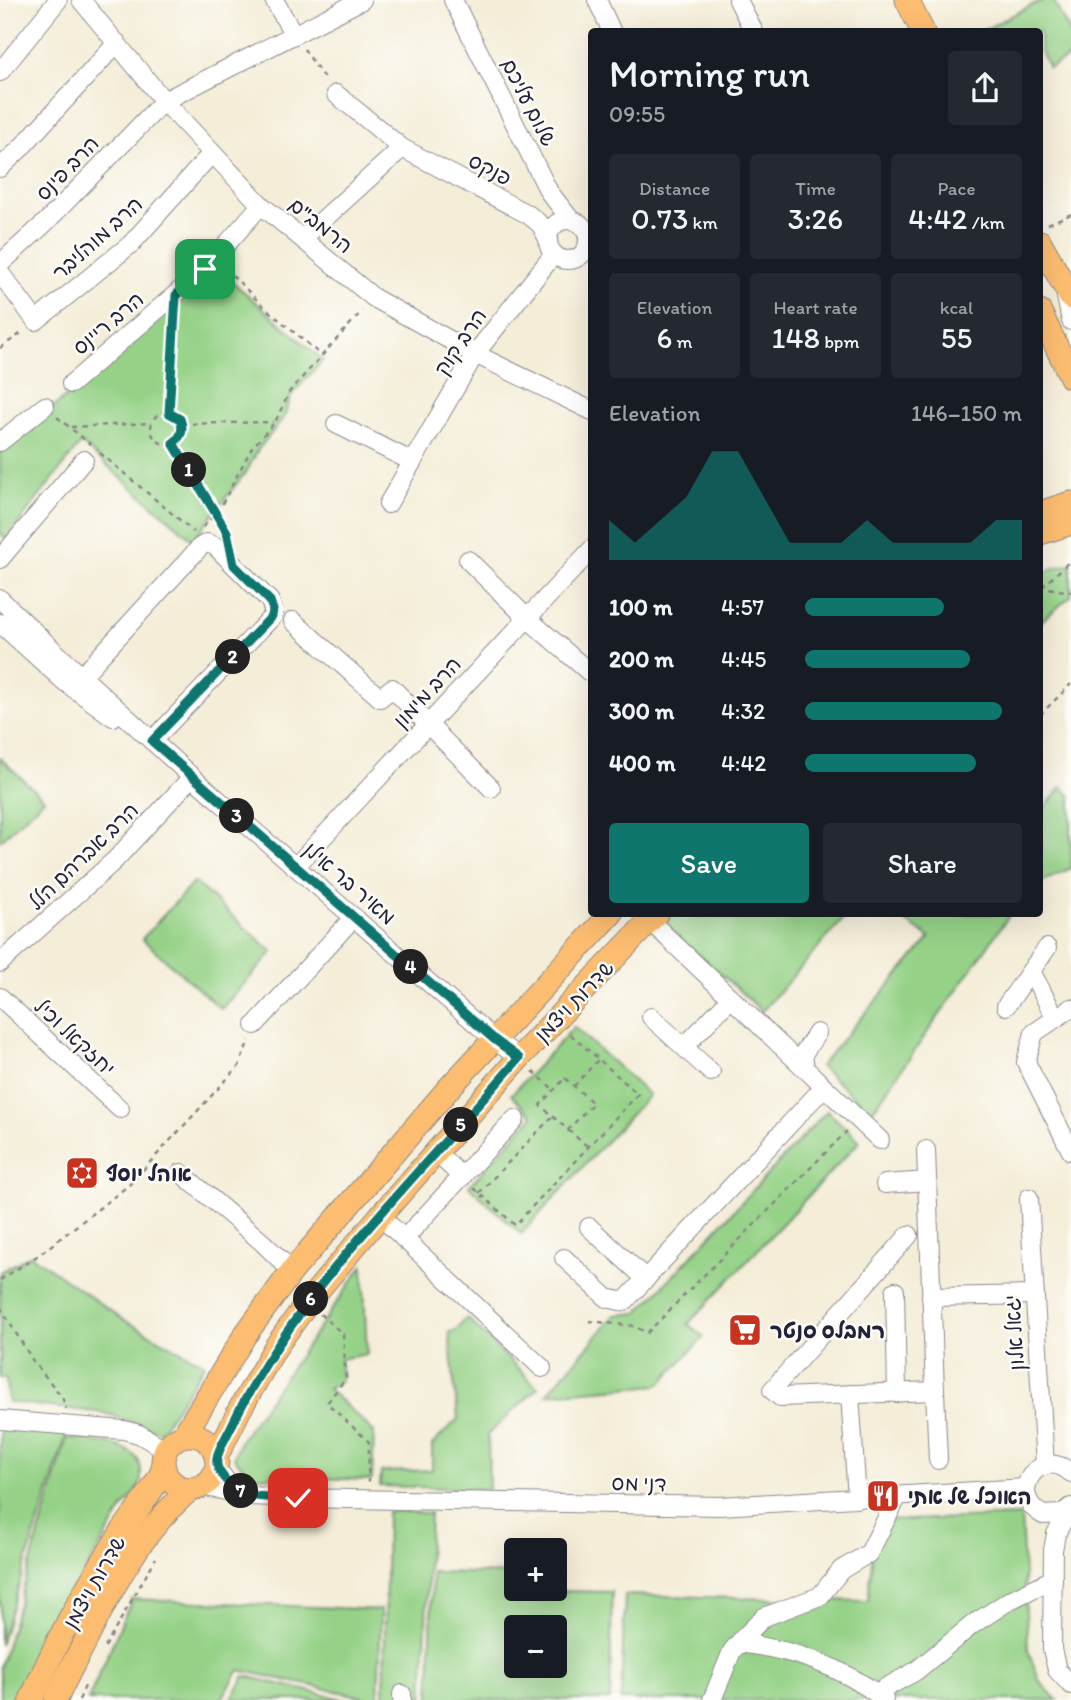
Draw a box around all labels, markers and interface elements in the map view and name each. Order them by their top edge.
text: Morning run [609,51,810,97]
button: share [948,51,1022,125]
street label: שלום עליכם [496,54,562,150]
text: 09:55 [609,100,665,128]
street label: הרב פינס [30,130,104,206]
street label: פנקס [464,147,516,191]
text: Distance [639,177,710,200]
text: Time [795,177,836,200]
text: Pace [937,177,976,200]
street label: הרב מוהליבר [47,191,147,285]
street label: הרמב"ם [284,192,358,258]
text: 0.73 [631,200,688,237]
text: 3:26 [788,200,843,237]
text: 4:42 [908,200,967,237]
text: km [688,211,718,234]
text: /km [967,211,1005,234]
pin [175,239,235,299]
icon: arrive [186,250,224,288]
street label: הרב ריינס [67,286,149,360]
text: Elevation [637,296,712,319]
text: Heart rate [773,296,858,319]
text: kcal [940,296,973,319]
street label: הרב קוק [429,304,492,381]
text: 6 [656,319,672,356]
text: 148 [772,319,820,356]
text: 55 [941,319,972,356]
text: m [672,330,693,353]
text: bpm [820,330,859,353]
text: Elevation [609,399,700,427]
text: 146–150 m [911,399,1022,427]
pin: 1 [172,452,206,488]
text: 1 [184,458,193,481]
text: 100 m [609,593,673,621]
text: 4:57 [721,593,764,621]
pin: 2 [216,640,250,674]
text: 2 [228,645,238,668]
text: 200 m [609,645,674,673]
text: 4:45 [721,645,766,673]
street label: הרב מימון [388,651,467,733]
text: 300 m [609,697,674,725]
text: 4:32 [721,697,765,725]
text: 400 m [609,749,676,777]
text: 4:42 [721,749,766,777]
street label: הרב אברהם הלל [23,797,143,915]
pin: 3 [219,798,254,834]
text: 3 [231,804,242,827]
button: Save [609,823,809,903]
button: Share [823,823,1022,903]
street label: מאיר בר אילן [298,836,401,930]
pin: 4 [394,950,428,984]
text: 4 [405,955,416,978]
street label: שדרות ויצמן [529,955,620,1048]
street label: יחזקאל וכיל [29,993,121,1081]
pin: 5 [444,1108,478,1142]
text: 5 [456,1113,465,1136]
synagogue icon: אוהל יוסף [63,1154,101,1192]
place label: אוהל יוסף [106,1161,192,1186]
pin: 6 [294,1282,328,1316]
text: 6 [305,1287,316,1310]
street label: יגאל אלון [999,1294,1030,1372]
supermarket icon: רמבלס סנטר [726,1311,764,1349]
place label: רמבלס סנטר [770,1318,885,1343]
pin [268,1468,328,1528]
street label: דני מס [611,1470,667,1496]
pin: 7 [224,1474,258,1508]
restaurant icon: האוכל של אתי [864,1477,902,1515]
text: 7 [236,1479,245,1502]
icon: check [279,1479,317,1517]
place label: האוכל של אתי [908,1484,1031,1509]
street label: שדרות ויצמן [57,1531,132,1633]
map controls [504,1538,567,1678]
button: + [504,1538,567,1601]
button: − [504,1615,567,1678]

